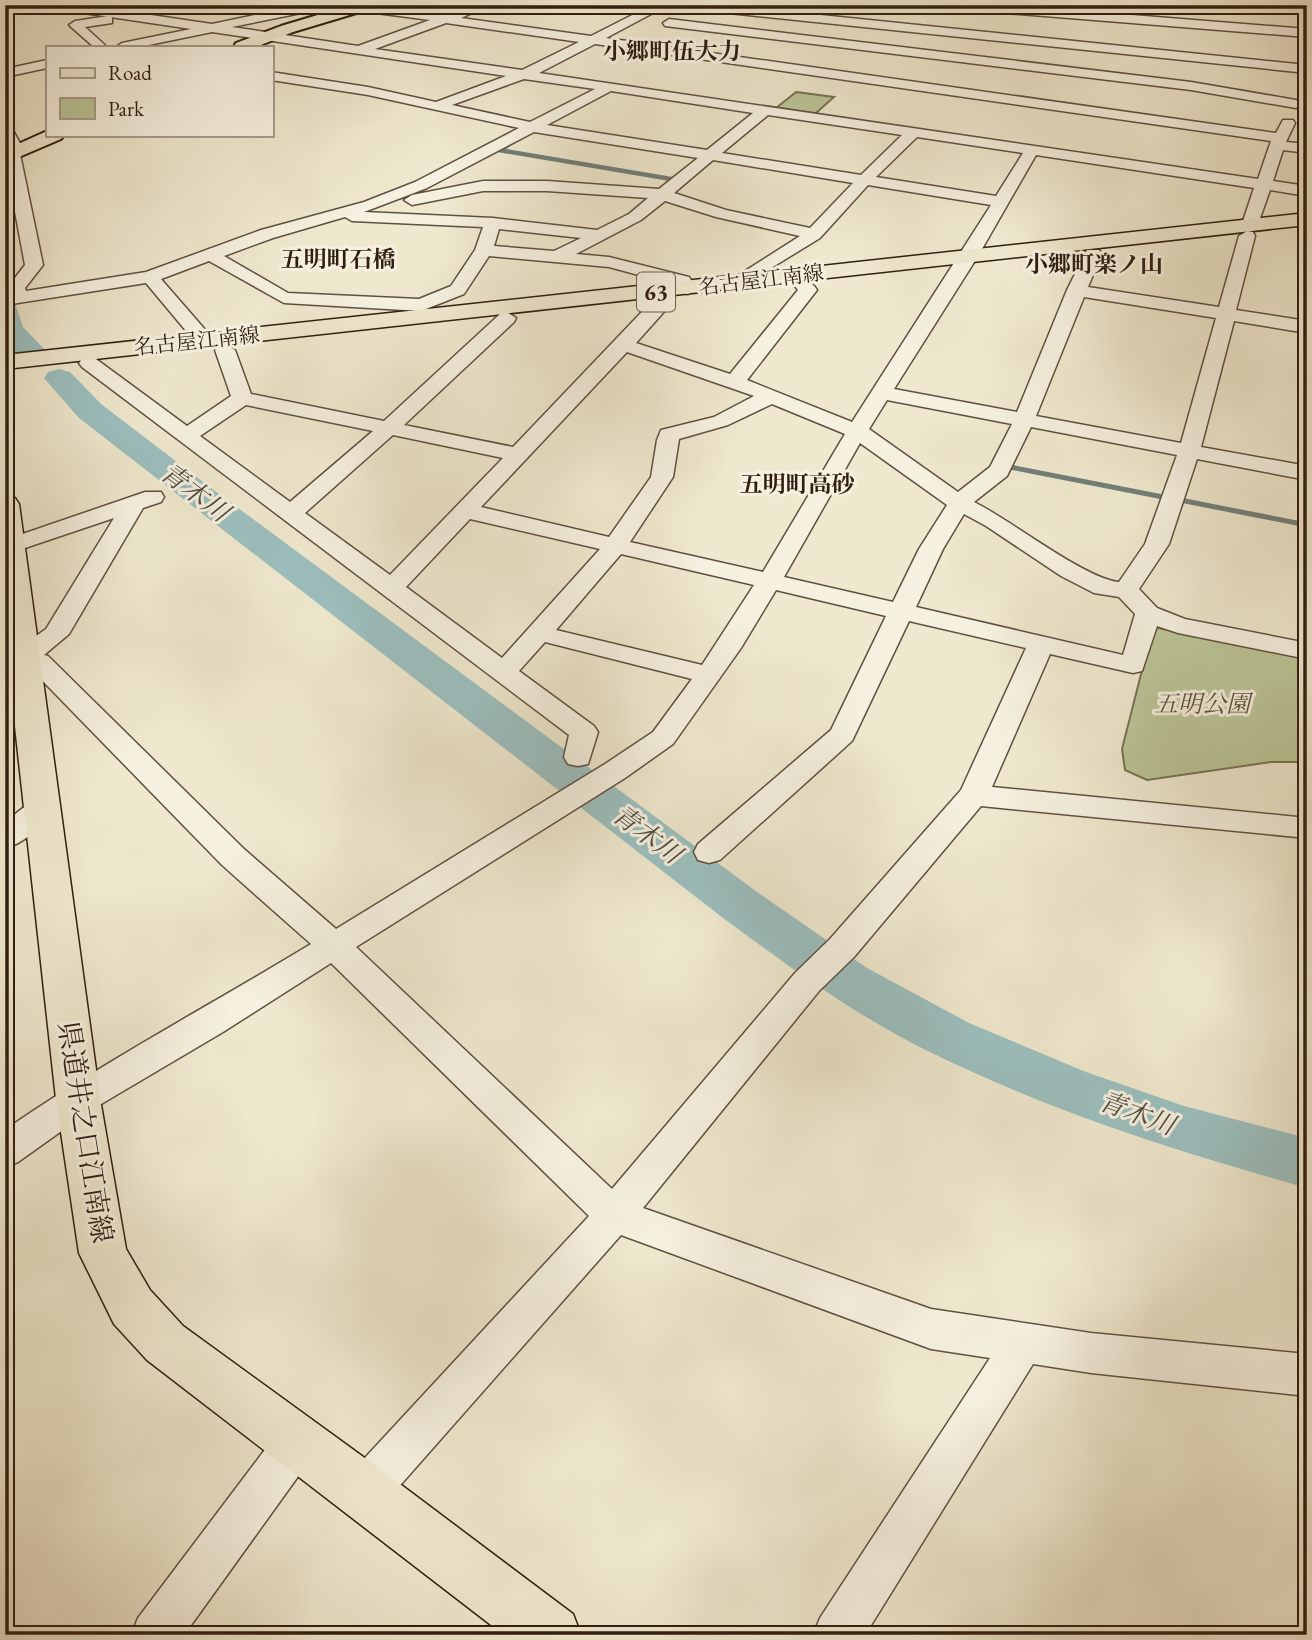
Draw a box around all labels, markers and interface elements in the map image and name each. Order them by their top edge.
district label: 小郷町伍大力 [603,36,741,66]
legend [46,46,273,136]
text: Road [108,59,152,86]
text: Park [108,95,145,122]
district label: 五明町石橋 [281,244,396,274]
district label: 小郷町楽ノ山 [1025,249,1163,279]
street label: 名古屋江南線 [697,258,825,301]
road number: 63 [637,272,675,312]
street label: 名古屋江南線 [133,320,261,361]
water label: 青木川 [154,455,239,531]
district label: 五明町高砂 [740,469,855,499]
park label: 五明公園 [1154,688,1254,719]
water label: 青木川 [606,797,691,873]
street label: 県道井之口江南線 [51,1019,121,1245]
water label: 青木川 [1095,1084,1182,1143]

